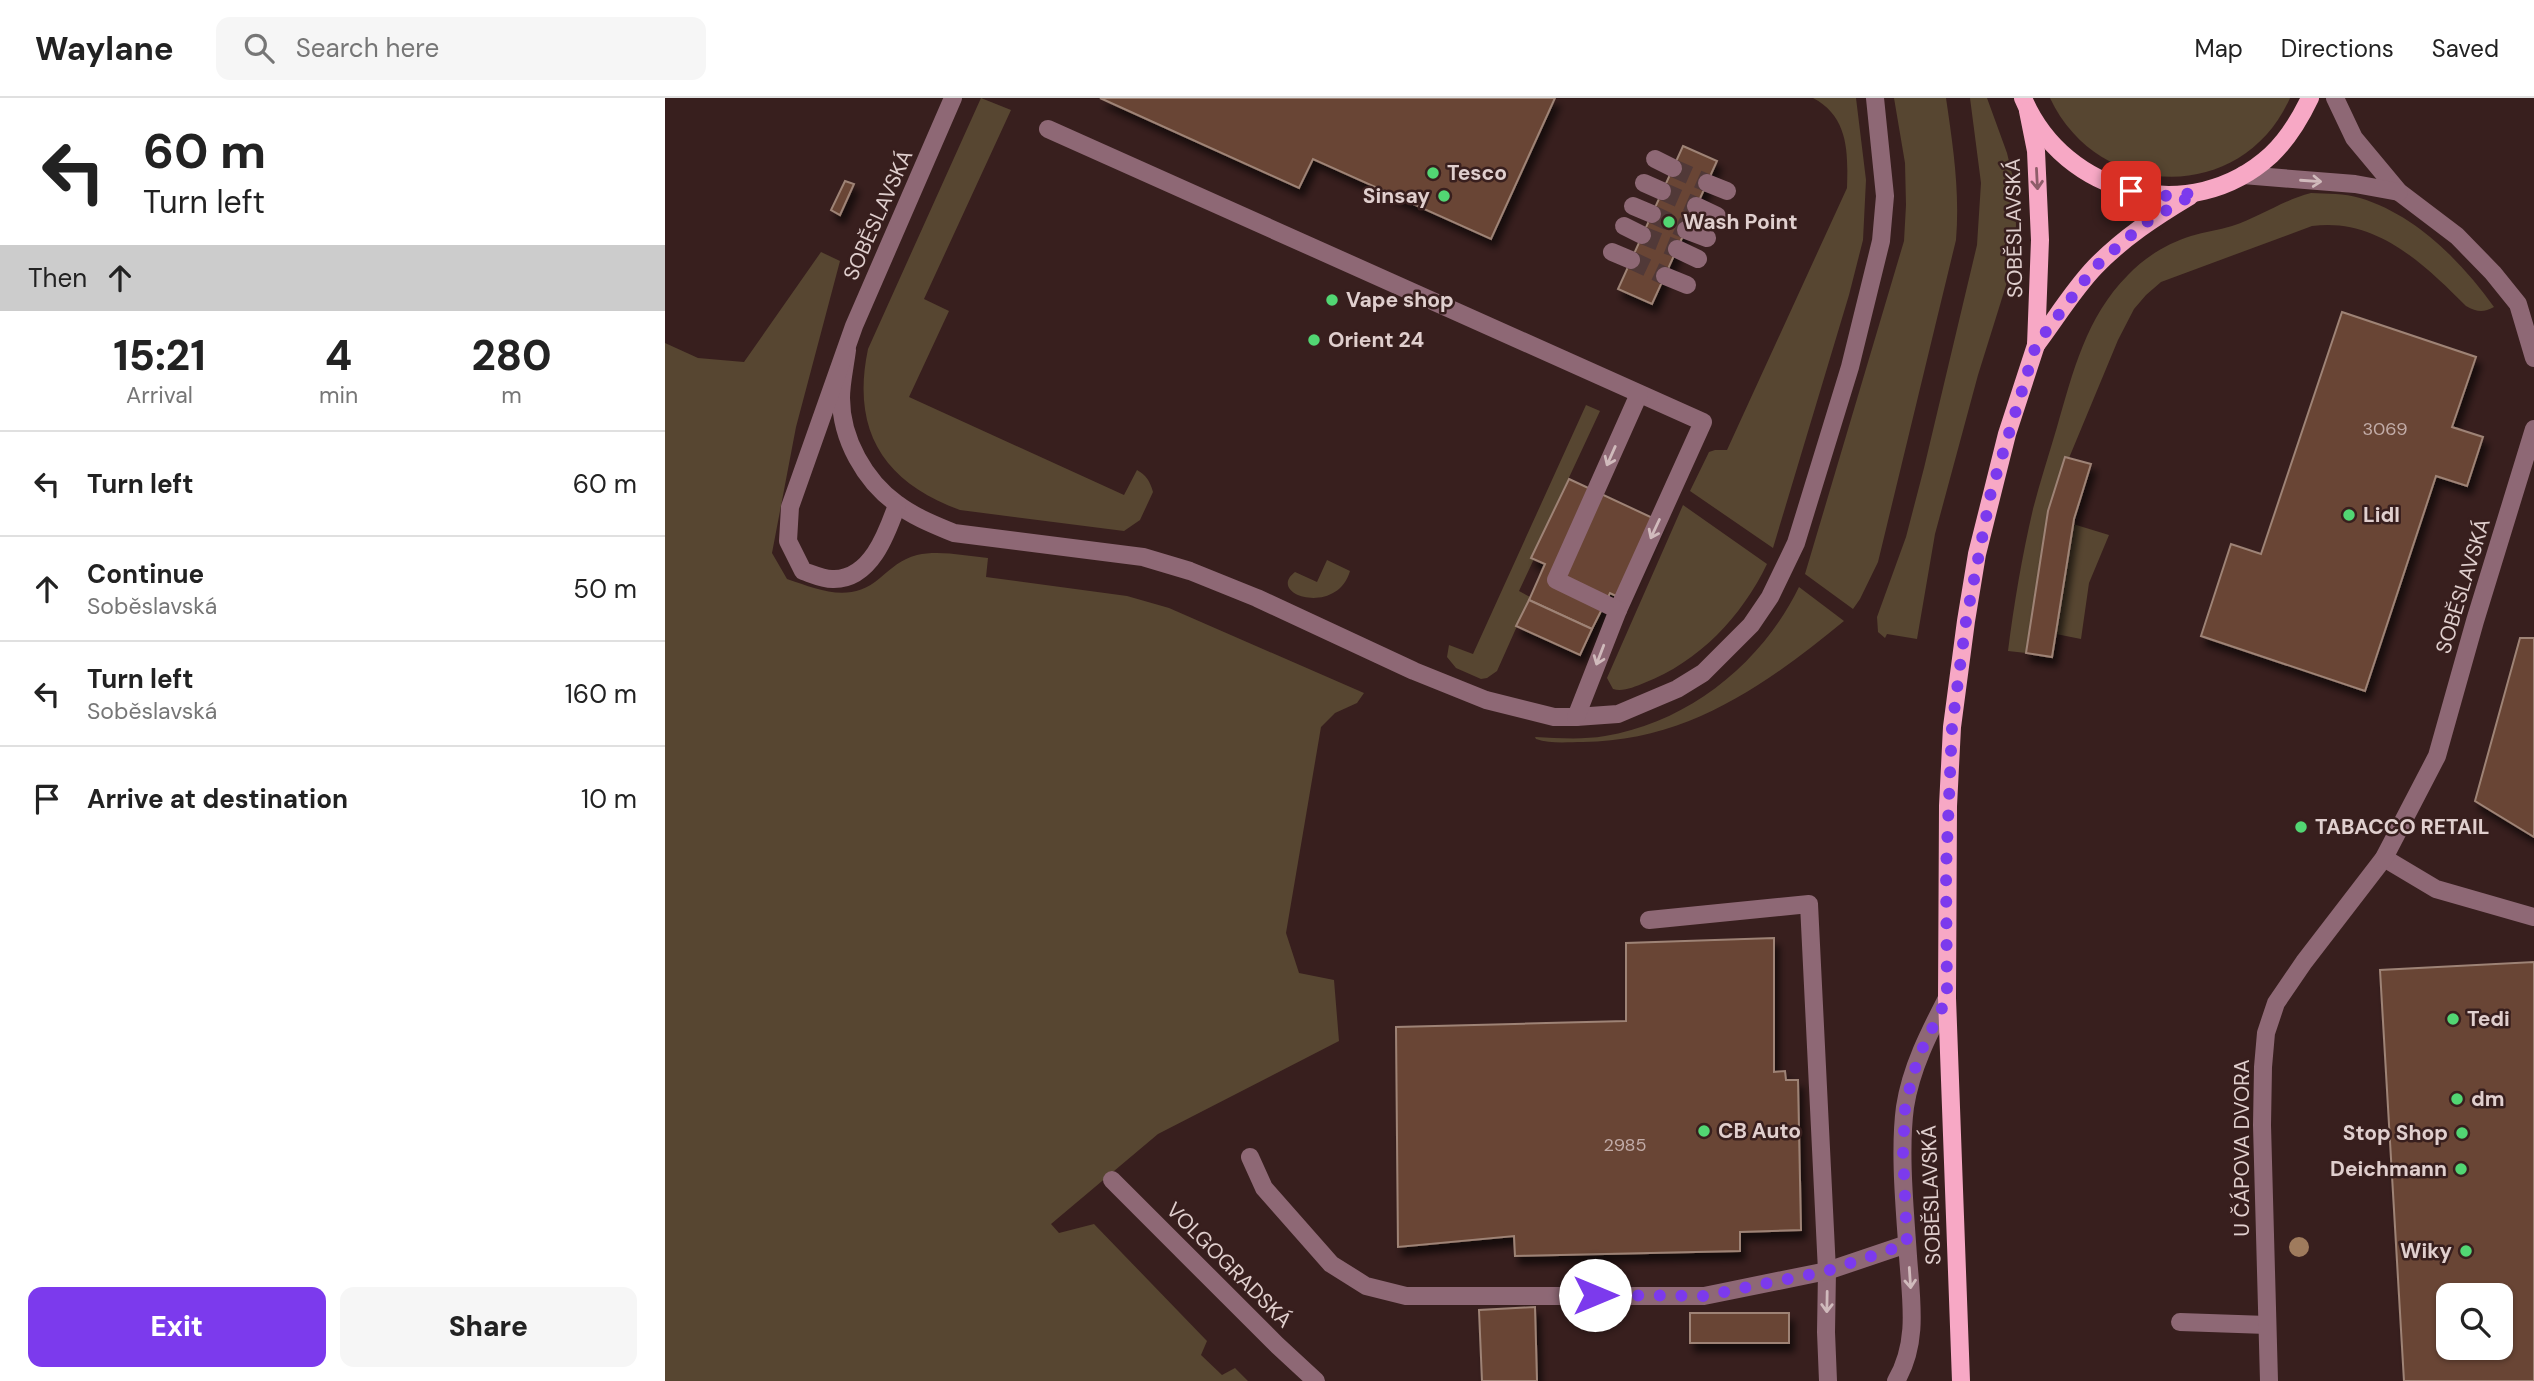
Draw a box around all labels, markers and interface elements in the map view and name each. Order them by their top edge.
search box [216,17,706,80]
text: Waylane [35,27,174,70]
icon: search [240,29,278,67]
text: Search here [296,31,439,65]
text: Map [2195,33,2243,64]
text: Directions [2281,33,2394,64]
text: Saved [2432,33,2499,64]
text: 60 m [143,119,266,183]
icon: left [28,126,119,217]
street label: SOBĚSLAVSKÁ [837,145,919,285]
street label: SOBĚSLAVSKÁ [1999,158,2029,298]
place label: Tesco [1447,159,1507,187]
pin [2101,161,2161,221]
marker: Tesco [1425,165,1441,181]
one-way arrow [2031,167,2044,190]
icon: arrive [2112,172,2150,210]
one-way arrow [2299,175,2322,188]
text: Turn left [143,181,265,223]
place label: Sinsay [1363,182,1430,210]
marker: Sinsay [1436,188,1452,204]
place label: Wash Point [1683,208,1798,236]
marker: Wash Point [1661,214,1677,230]
icon: ahead [101,259,139,297]
text: Then [28,261,87,295]
place label: Vape shop [1346,286,1454,314]
marker: Vape shop [1324,292,1340,308]
place label: Orient 24 [1328,326,1424,354]
text: 15:21 [113,328,206,383]
text: 4 [325,328,352,383]
text: 280 [471,328,552,383]
marker: Orient 24 [1306,332,1322,348]
text: Arrival [126,380,193,410]
text: min [319,380,358,410]
text: m [501,380,522,410]
house number: 3069 [2362,417,2408,441]
one-way arrow [1604,445,1617,466]
icon: left [28,465,66,503]
text: Turn left [87,467,194,501]
text: 60 m [573,467,637,501]
place label: Lidl [2363,501,2400,529]
marker: Lidl [2341,507,2357,523]
street label: SOBĚSLAVSKÁ [2429,515,2497,657]
one-way arrow [1648,518,1661,539]
text: Continue [87,557,204,591]
icon: ahead [28,570,66,608]
text: 50 m [573,572,637,606]
text: Soběslavská [87,591,217,621]
one-way arrow [1593,644,1606,665]
text: Turn left [87,662,194,696]
icon: left [28,675,66,713]
text: 160 m [565,677,637,711]
text: Soběslavská [87,696,217,726]
icon: arrive [28,780,66,818]
text: Arrive at destination [87,782,348,816]
text: 10 m [581,782,637,816]
place label: TABACCO RETAIL [2315,813,2489,841]
marker: TABACCO RETAIL [2293,819,2309,835]
place label: Tedi [2467,1005,2510,1033]
marker: Tedi [2445,1011,2461,1027]
street label: U ČÁPOVA DVORA [2228,1059,2256,1237]
place label: dm [2471,1085,2505,1113]
marker: dm [2449,1091,2465,1107]
place label: CB Auto [1718,1117,1801,1145]
place label: Stop Shop [2343,1119,2448,1147]
marker: CB Auto [1696,1123,1712,1139]
street label: SOBĚSLAVSKÁ [1915,1125,1947,1265]
marker: Stop Shop [2454,1125,2470,1141]
house number: 2985 [1603,1133,1647,1157]
place label: Deichmann [2330,1155,2447,1183]
marker: Deichmann [2453,1161,2469,1177]
street label: VOLGOGRADSKÁ [1160,1196,1298,1334]
place label: Wiky [2400,1237,2452,1265]
marker: Wiky [2458,1243,2474,1259]
position arrow [1558,1258,1632,1332]
one-way arrow [1903,1266,1916,1289]
map controls [2436,1283,2513,1360]
button: search [2436,1283,2513,1360]
button: Exit [28,1287,326,1367]
button: Share [340,1287,637,1367]
one-way arrow [1820,1290,1833,1313]

